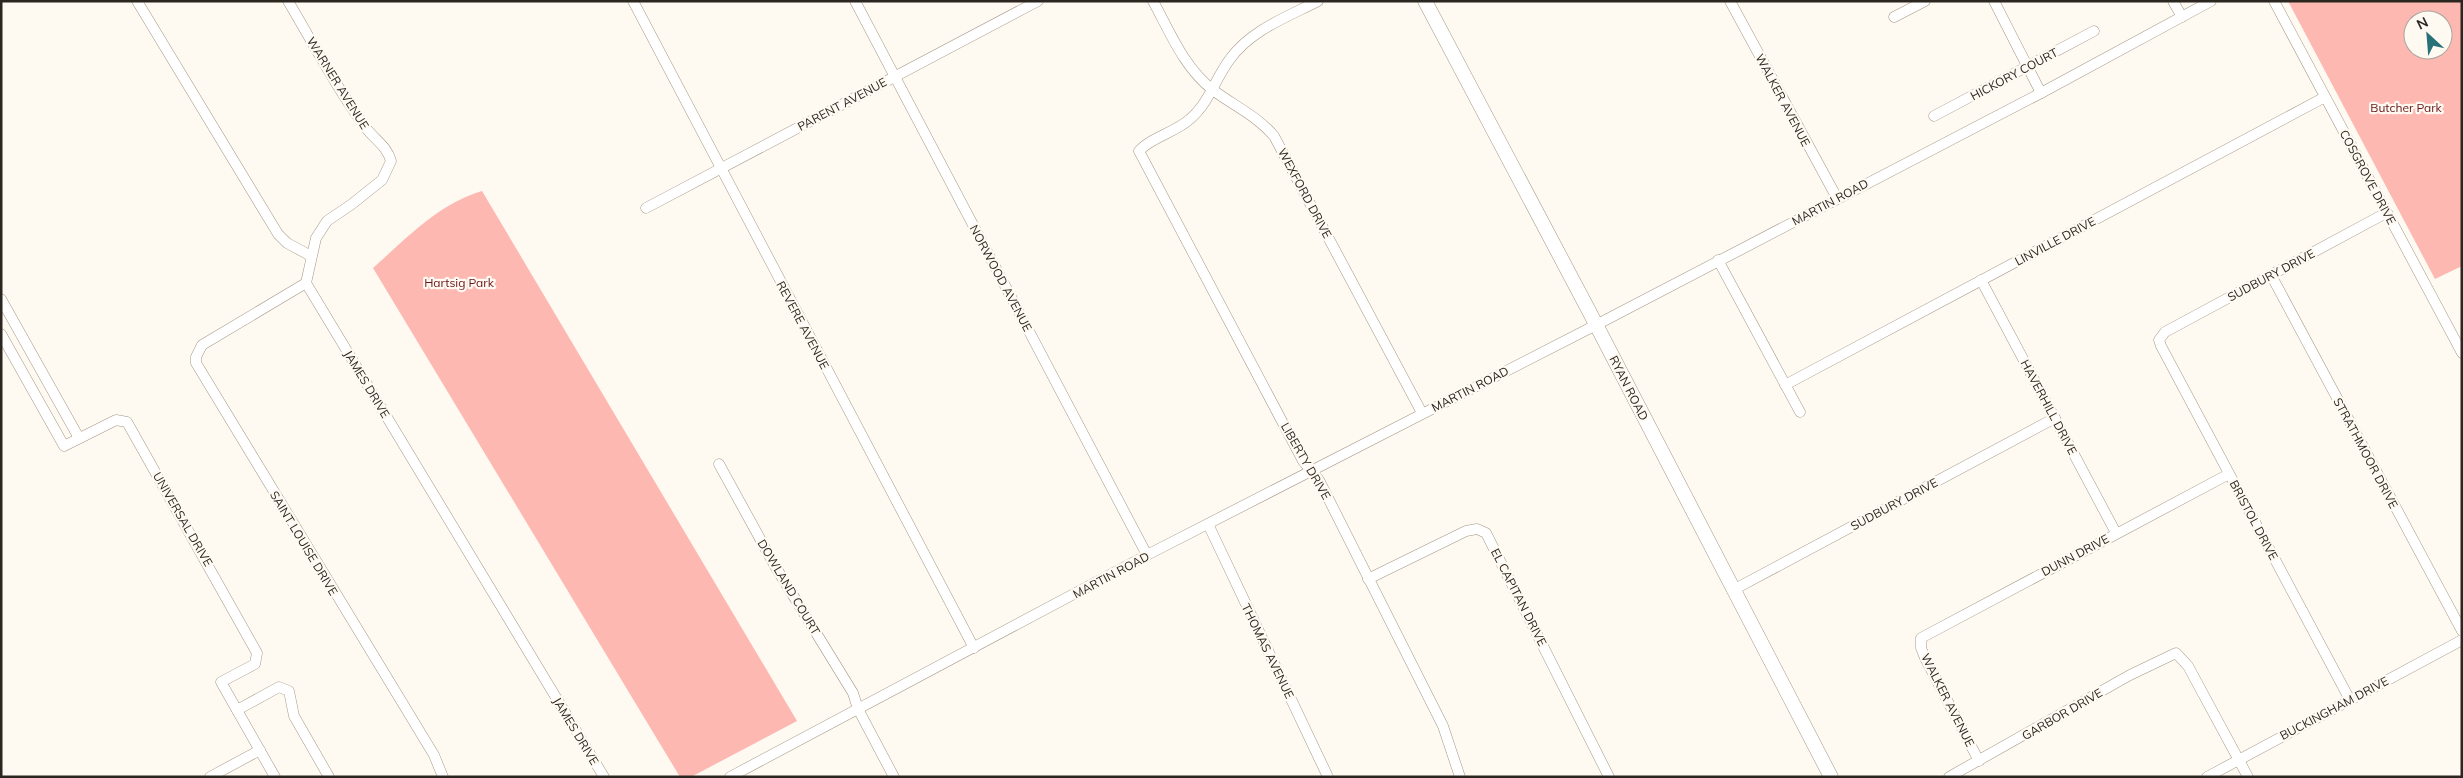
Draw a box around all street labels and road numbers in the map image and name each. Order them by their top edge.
street label: WARNER AVENUE [304,34,372,132]
street label: HICKORY COURT [1968,44,2061,103]
street label: WALKER AVENUE [1752,51,1814,149]
street label: PARENT AVENUE [795,74,889,134]
street label: COSGROVE DRIVE [2337,127,2399,227]
street label: WEXFORD DRIVE [1275,145,1335,241]
street label: MARTIN ROAD [1789,175,1871,229]
street label: LINVILLE DRIVE [2012,213,2098,269]
street label: NORWOOD AVENUE [967,222,1035,334]
street label: SUDBURY DRIVE [2225,246,2317,304]
street label: REVERE AVENUE [773,278,833,372]
street label: JAMES DRIVE [341,347,393,421]
street label: RYAN ROAD [1606,353,1652,423]
street label: HAVERHILL DRIVE [2018,357,2080,457]
street label: MARTIN ROAD [1429,363,1511,415]
street label: STRATHMOOR DRIVE [2330,395,2402,511]
street label: LIBERTY DRIVE [1278,420,1334,502]
street label: UNIVERSAL DRIVE [150,469,216,569]
street label: SUDBURY DRIVE [1848,475,1940,533]
street label: BRISTOL DRIVE [2227,477,2281,563]
street label: SAINT LOUISE DRIVE [267,488,341,598]
street label: DUNN DRIVE [2039,531,2111,579]
street label: DOWLAND COURT [755,536,824,638]
street label: EL CAPITAN DRIVE [1488,546,1550,648]
street label: MARTIN ROAD [1070,548,1152,602]
street label: THOMAS AVENUE [1239,601,1297,701]
street label: WALKER AVENUE [1918,651,1978,749]
street label: BUCKINGHAM DRIVE [2277,673,2391,743]
street label: GARBOR DRIVE [2019,685,2105,743]
street label: JAMES DRIVE [550,694,602,768]

